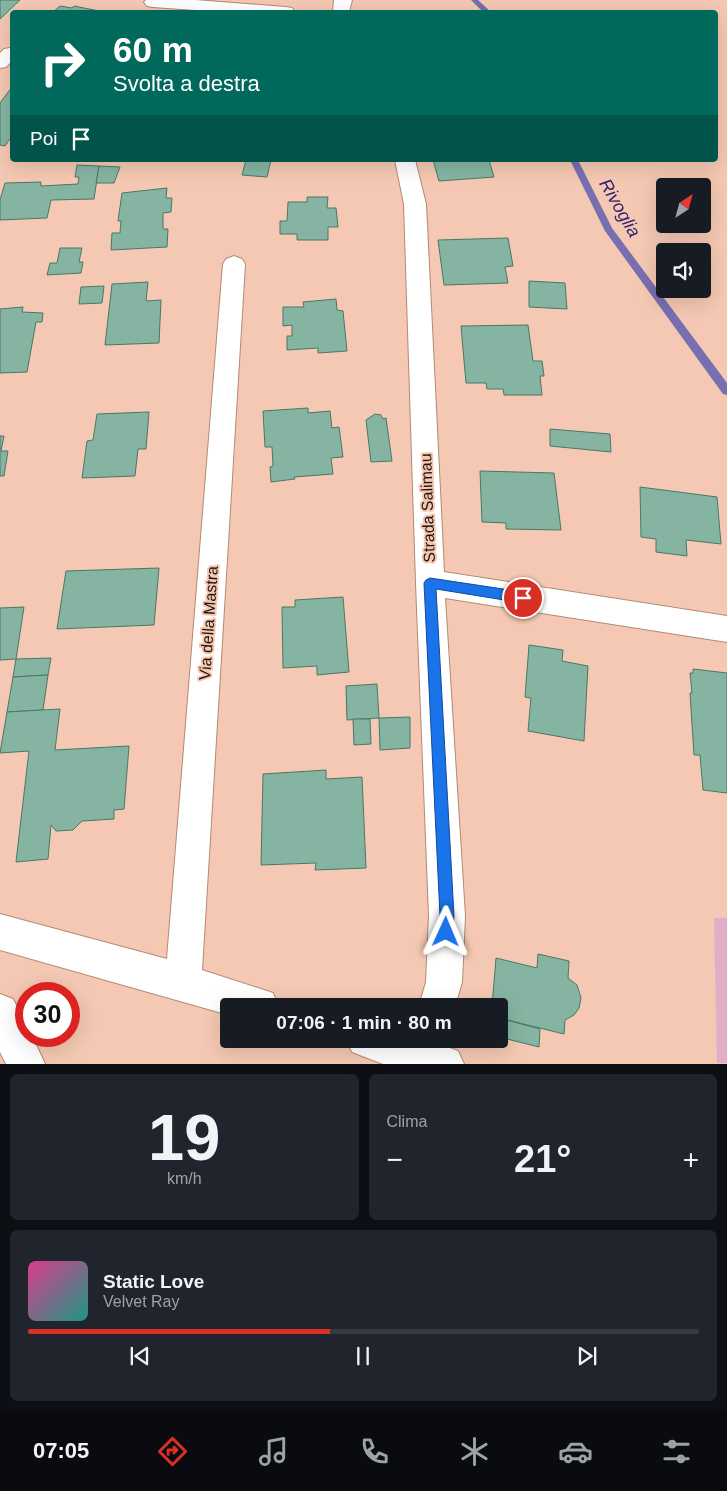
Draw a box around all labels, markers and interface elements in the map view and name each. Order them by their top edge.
icon: right [30,30,95,95]
text: 60 m [113,30,193,69]
text: Svolta a destra [113,71,260,96]
icon: arrive [67,125,95,153]
text: Poi [30,128,57,149]
water label: Rivoglia [595,175,645,241]
north arrow [656,178,711,232]
map controls [656,178,711,298]
button: sound [656,243,711,298]
street label: Strada Salimau [417,453,438,563]
street label: Via della Mastra [196,565,221,681]
pin [502,577,544,619]
icon: arrive [509,584,537,612]
position arrow [419,905,471,957]
speed limit sign: 30 [15,982,80,1047]
text: 07:06 · 1 min · 80 m [276,1012,452,1033]
text: 19 [148,1101,220,1174]
text: Clima [387,1113,427,1130]
text: 21° [514,1138,571,1180]
text: − [387,1144,403,1175]
text: + [683,1144,699,1175]
text: km/h [167,1170,202,1187]
text: Static Love [103,1271,204,1292]
text: Velvet Ray [103,1293,179,1310]
icon: previous [126,1342,154,1370]
icon: pause [349,1342,377,1370]
icon: next [573,1342,601,1370]
icon: directions [155,1434,190,1469]
icon: music [256,1434,291,1469]
icon: phone [357,1434,392,1469]
icon: climate [457,1434,492,1469]
icon: car [558,1434,593,1469]
icon: filters [659,1434,694,1469]
text: 07:05 [33,1438,89,1463]

